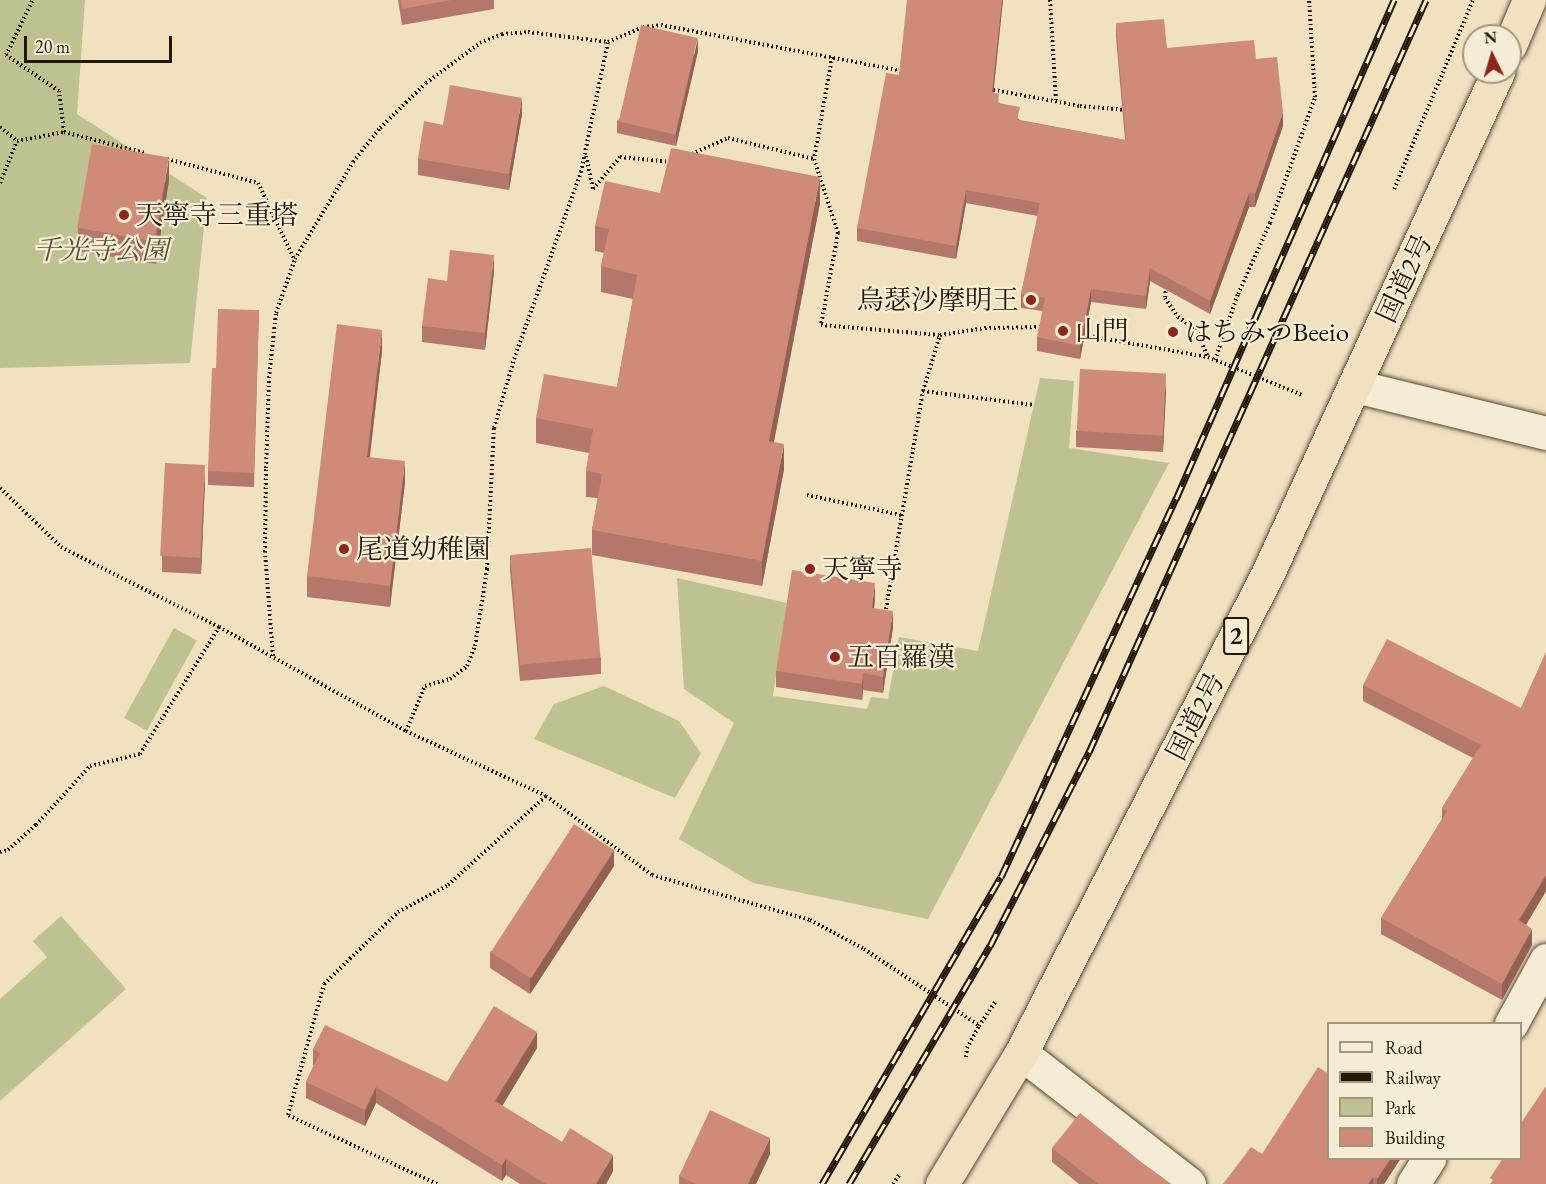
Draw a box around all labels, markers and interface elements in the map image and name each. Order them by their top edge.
scale bar [27,24,176,62]
north arrow [1462,24,1522,84]
text: N [1483,27,1498,49]
text: 20 m [35,35,70,58]
place label: 天寧寺三重塔 [136,199,298,231]
marker: 天寧寺三重塔 [117,208,131,222]
street label: 国道2号 [1369,229,1439,327]
park label: 千光寺公園 [34,234,168,266]
place label: 烏瑟沙摩明王 [857,284,1019,316]
marker: 烏瑟沙摩明王 [1024,293,1038,307]
place label: 山門 [1075,315,1129,347]
place label: はちみつBeeio [1185,316,1350,348]
marker: 山門 [1056,324,1070,338]
marker: はちみつBeeio [1166,325,1180,339]
place label: 尾道幼稚園 [356,533,491,565]
marker: 尾道幼稚園 [337,542,351,556]
place label: 天寧寺 [822,553,903,585]
marker: 天寧寺 [803,562,817,576]
road number: 2 [1222,613,1250,659]
place label: 五百羅漢 [847,641,955,673]
marker: 五百羅漢 [828,650,842,664]
street label: 国道2号 [1159,667,1231,765]
legend [1327,1022,1522,1160]
text: Road [1385,1036,1423,1059]
text: Railway [1385,1066,1441,1089]
text: Park [1385,1096,1416,1119]
text: Building [1385,1126,1445,1149]

